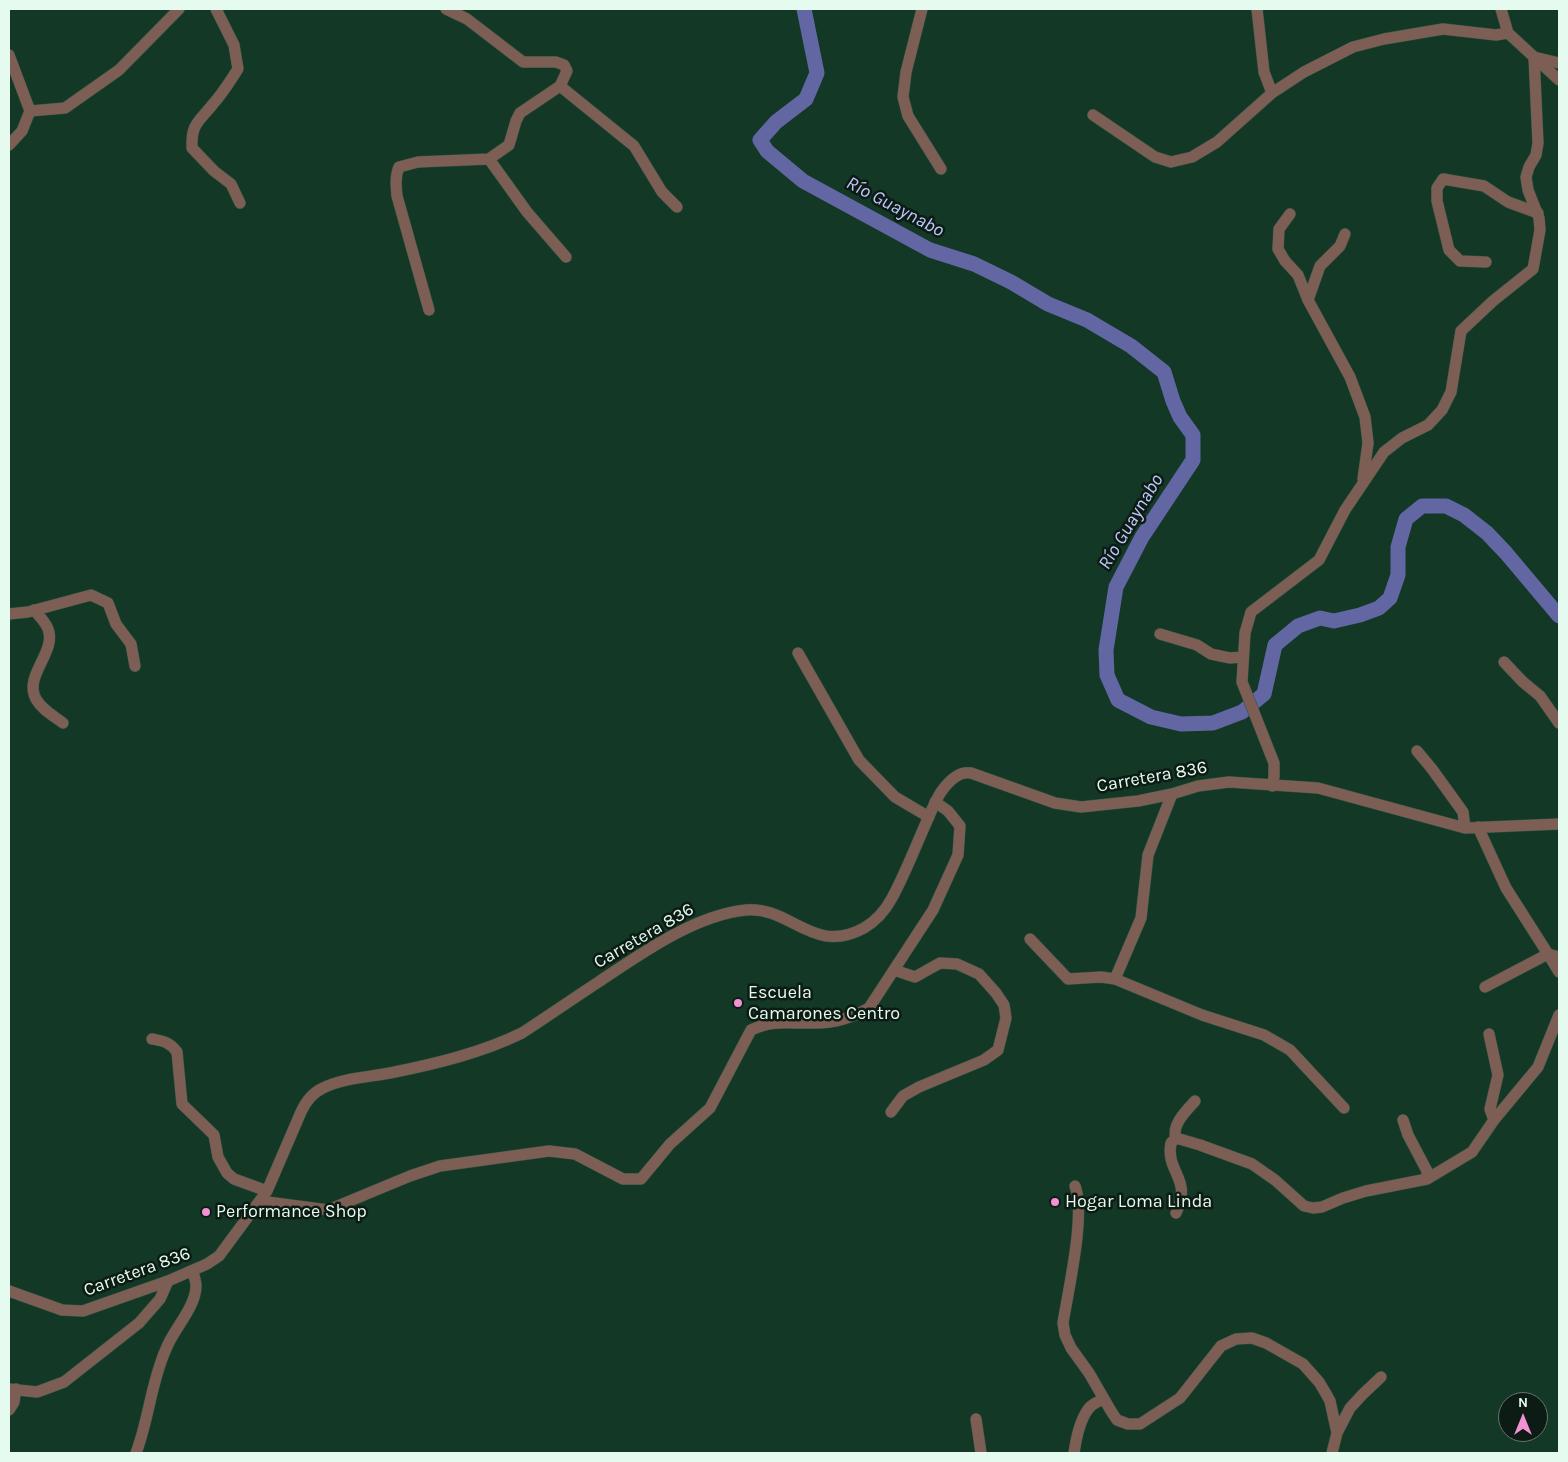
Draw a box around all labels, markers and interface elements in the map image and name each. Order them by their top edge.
water label: Río Guaynabo [842,172,948,242]
water label: Río Guaynabo [1094,470,1168,574]
street label: Carretera 836 [1095,757,1209,797]
street label: Carretera 836 [590,899,698,973]
place label: Escuela Camarones Centro [748,982,900,1024]
marker: Escuela Camarones Centro [732,997,744,1009]
place label: Hogar Loma Linda [1065,1191,1212,1213]
marker: Hogar Loma Linda [1049,1196,1061,1208]
place label: Performance Shop [216,1201,367,1223]
marker: Performance Shop [200,1206,212,1218]
street label: Carretera 836 [81,1243,193,1301]
north arrow [1498,1392,1548,1442]
text: N [1518,1394,1528,1411]

